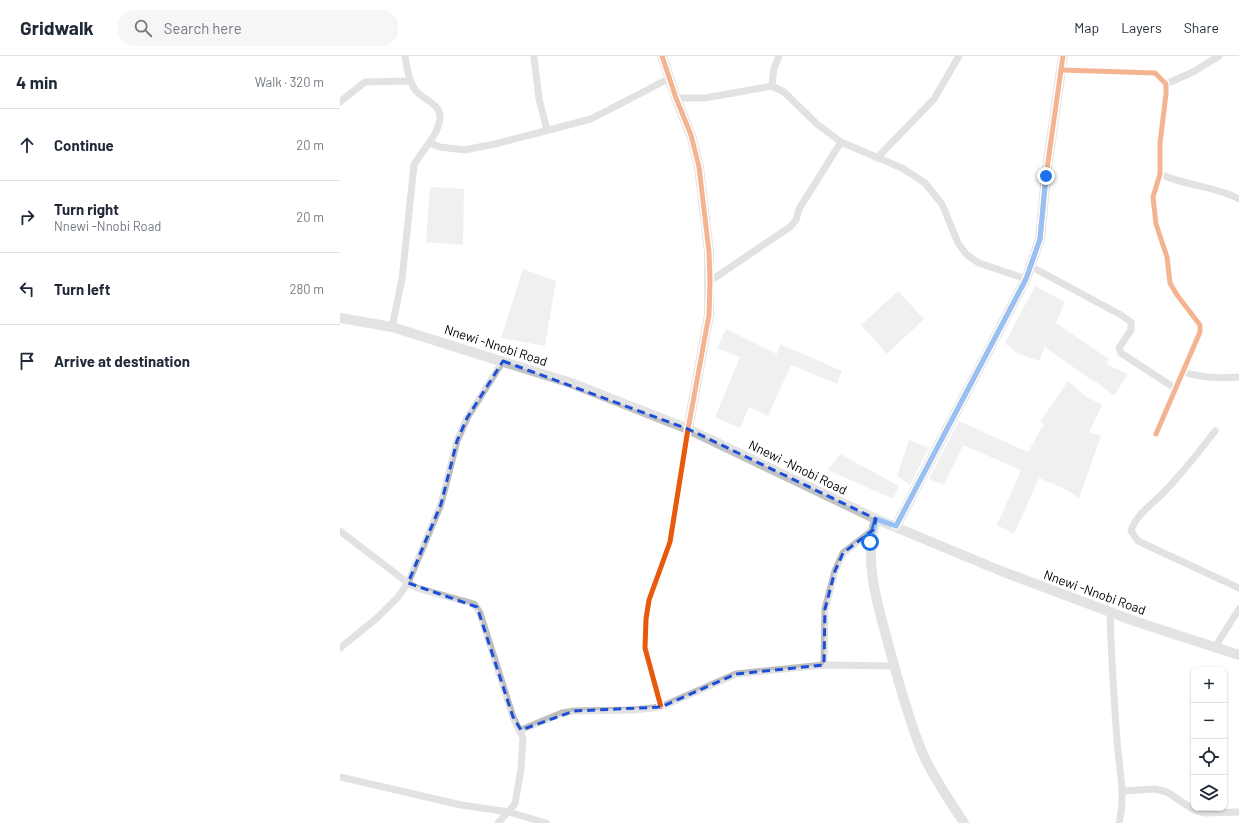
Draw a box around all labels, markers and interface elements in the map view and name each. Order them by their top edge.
search box [118,10,398,46]
text: Gridwalk [20,16,94,39]
icon: search [132,17,154,39]
text: Search here [164,19,242,37]
text: Map [1074,19,1099,36]
text: Layers [1121,19,1162,36]
text: Share [1184,19,1219,36]
text: 4 min [16,72,58,92]
text: Walk · 320 m [255,74,324,90]
icon: ahead [16,134,38,156]
text: Continue [54,136,114,154]
text: 20 m [296,137,324,153]
route end [1037,167,1055,185]
text: Turn right [54,200,119,218]
icon: right [16,206,38,228]
text: 20 m [296,209,324,225]
text: Nnewi -Nnobi Road [54,218,161,234]
icon: left [16,278,38,300]
text: Turn left [54,280,110,298]
text: 280 m [290,281,324,297]
street label: Nnewi -Nnobi Road [442,321,550,369]
icon: arrive [16,350,38,372]
text: Arrive at destination [54,352,190,370]
street label: Nnewi -Nnobi Road [746,436,850,498]
route start [861,533,879,551]
street label: Nnewi -Nnobi Road [1042,566,1148,618]
map controls [1191,667,1227,811]
button: + [1191,667,1227,703]
button: − [1191,703,1227,739]
button: locate [1191,739,1227,775]
button: layers [1191,775,1227,811]

